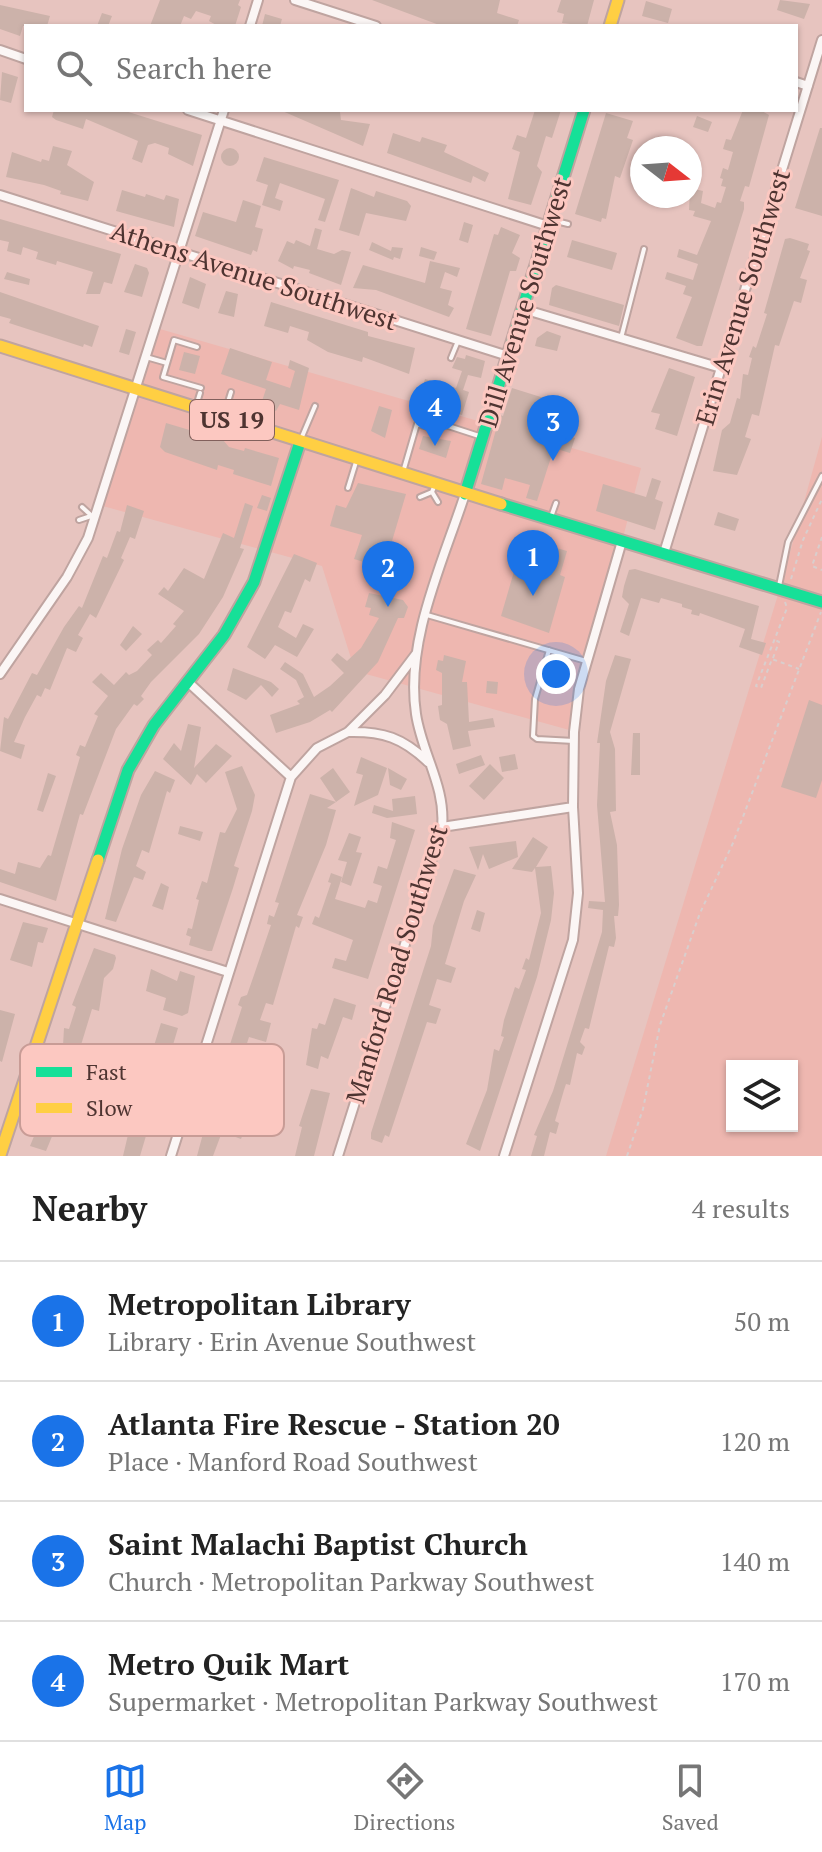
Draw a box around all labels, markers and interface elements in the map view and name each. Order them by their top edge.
search box [24,24,798,112]
icon: search [52,46,96,90]
text: Search here [116,48,272,88]
north arrow [630,136,702,208]
street label: Erin Avenue Southwest [687,164,797,429]
street label: Dill Avenue Southwest [470,172,578,431]
street label: Athens Avenue Southwest [107,213,402,338]
pin: 4 [409,380,461,446]
pin: 3 [527,395,579,461]
road number: US 19 [190,400,274,440]
pin: 1 [507,530,559,596]
pin: 2 [362,541,414,607]
your location [536,654,576,694]
street label: Manford Road Southwest [337,820,455,1107]
legend [20,1044,284,1136]
text: Fast [86,1057,127,1086]
map controls [726,1060,798,1132]
button: layers [726,1060,798,1132]
text: Slow [86,1093,133,1122]
text: Nearby [32,1186,147,1231]
text: 4 results [692,1191,790,1225]
text: Metropolitan Library [108,1284,411,1324]
text: 1 [51,1304,65,1338]
text: 50 m [734,1304,790,1338]
text: Library · Erin Avenue Southwest [108,1324,476,1358]
text: Atlanta Fire Rescue - Station 20 [108,1404,560,1444]
text: 2 [51,1424,65,1458]
text: 120 m [720,1424,790,1458]
text: Place · Manford Road Southwest [108,1444,478,1478]
text: Saint Malachi Baptist Church [108,1524,528,1564]
text: 3 [51,1544,65,1578]
text: 140 m [720,1544,790,1578]
text: Church · Metropolitan Parkway Southwest [108,1564,594,1598]
text: Metro Quik Mart [108,1644,349,1684]
text: 4 [51,1664,65,1698]
text: 170 m [720,1664,790,1698]
text: Supermarket · Metropolitan Parkway Southwest [108,1684,658,1718]
tab: Map [103,1759,147,1836]
tab: Directions [354,1759,455,1836]
tab: Saved [662,1759,719,1836]

